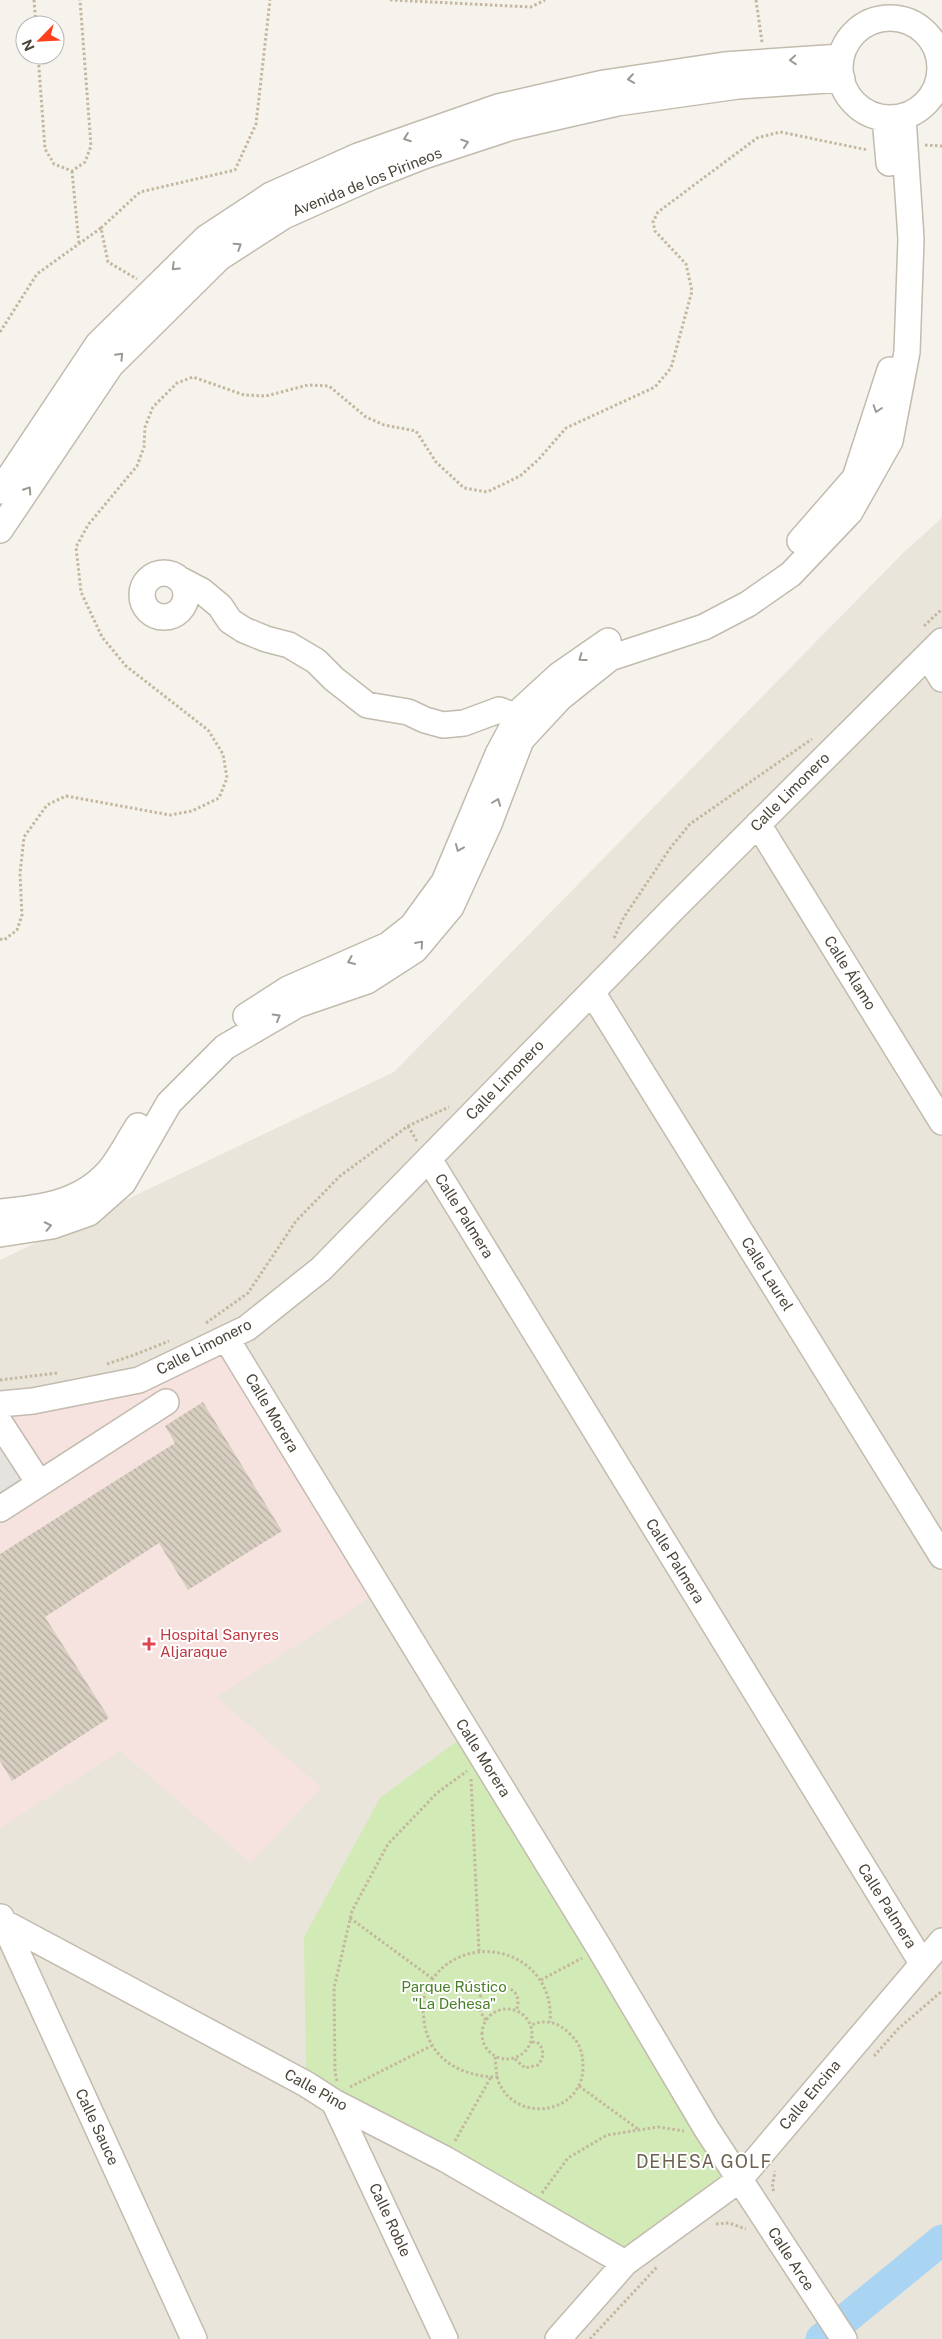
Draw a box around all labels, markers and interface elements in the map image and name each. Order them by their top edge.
north arrow [15,15,65,65]
text: N [19,37,38,54]
one-way arrow [789,54,797,65]
one-way arrow [627,73,635,84]
one-way arrow [403,132,412,142]
one-way arrow [460,139,469,149]
street label: Avenida de los Pirineos [290,144,444,219]
one-way arrow [232,243,242,252]
one-way arrow [172,261,181,270]
one-way arrow [114,353,123,362]
one-way arrow [873,404,883,413]
one-way arrow [22,487,31,496]
one-way arrow [579,652,588,661]
street label: Calle Limonero [747,749,833,835]
one-way arrow [491,799,501,807]
one-way arrow [454,843,465,852]
street label: Calle Álamo [821,933,880,1013]
one-way arrow [415,941,423,950]
one-way arrow [347,954,356,965]
one-way arrow [272,1013,281,1023]
street label: Calle Limonero [462,1036,547,1123]
street label: Calle Palmera [432,1170,497,1261]
one-way arrow [44,1221,53,1231]
street label: Calle Laurel [738,1234,797,1314]
street label: Calle Limonero [153,1315,254,1378]
street label: Calle Morera [242,1370,303,1455]
street label: Calle Palmera [643,1515,708,1606]
place label: Hospital Sanyres Aljaraque [160,1626,279,1660]
marker: Hospital Sanyres Aljaraque [142,1637,156,1651]
street label: Calle Morera [453,1716,514,1800]
street label: Calle Palmera [855,1860,920,1951]
park label: Parque Rústico "La Dehesa" [401,1978,507,2012]
street label: Calle Encina [776,2056,844,2133]
street label: Calle Pino [282,2065,351,2114]
street label: Calle Sauce [72,2086,123,2168]
district label: DEHESA GOLF [636,2151,772,2172]
street label: Calle Roble [366,2180,415,2259]
street label: Calle Arce [765,2224,818,2294]

